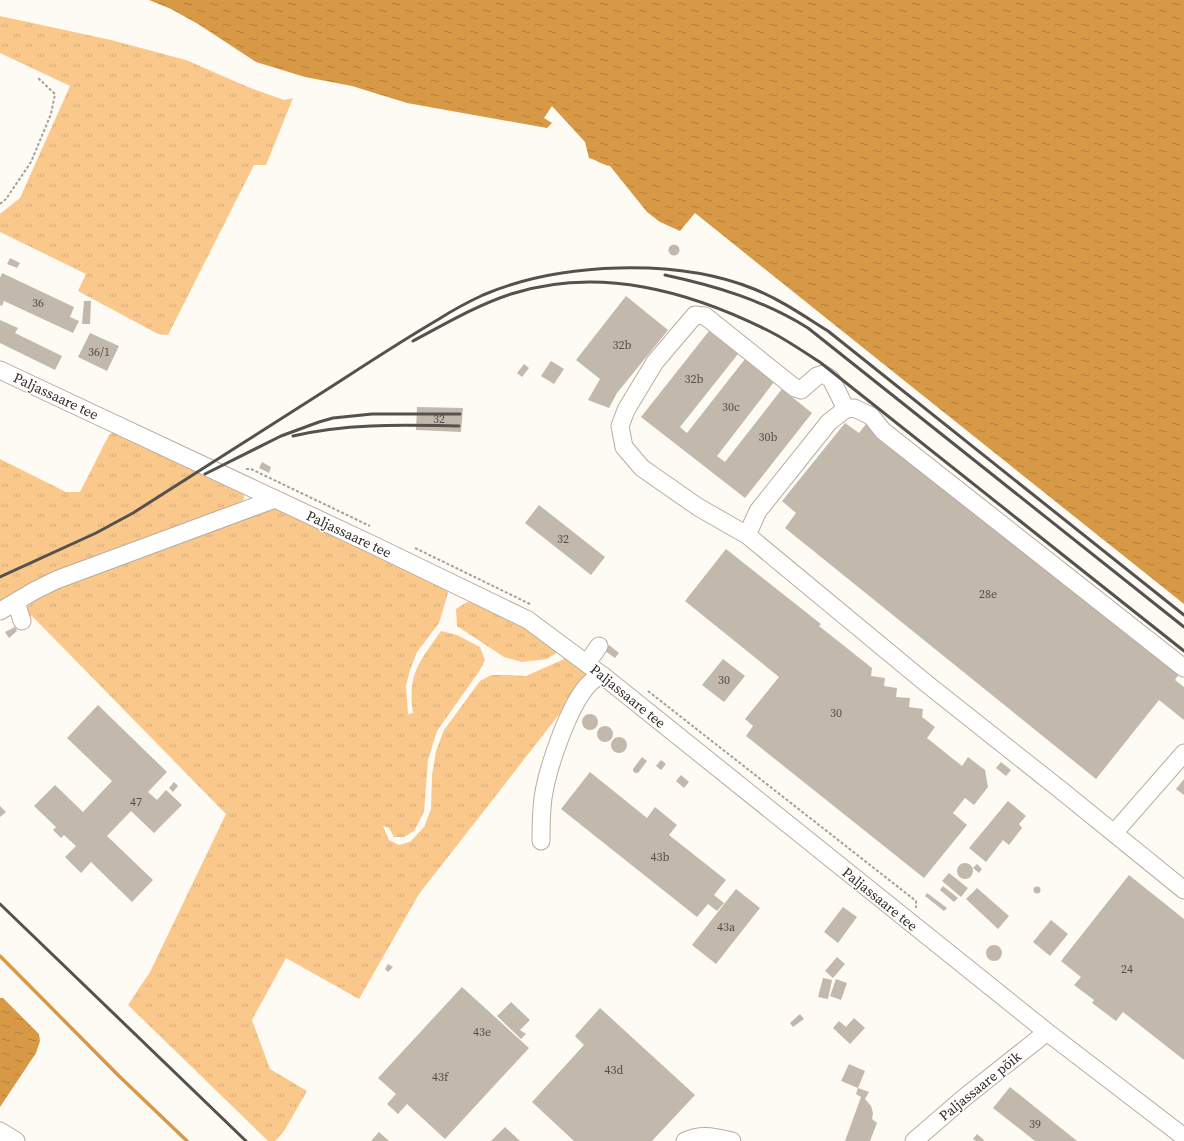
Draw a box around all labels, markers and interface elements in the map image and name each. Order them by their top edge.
house number: 36 [32,295,44,311]
house number: 32b [613,337,632,353]
house number: 36/1 [88,344,110,360]
street label: Paljassaare tee [10,368,102,424]
house number: 32b [685,371,704,387]
house number: 30c [722,399,740,415]
house number: 32 [433,411,445,427]
house number: 30b [759,429,778,445]
street label: Paljassaare tee [303,506,395,562]
house number: 32 [557,531,569,547]
house number: 28e [979,586,997,602]
street label: Paljassaare tee [586,659,670,733]
house number: 30 [718,672,730,688]
house number: 30 [830,705,842,721]
house number: 47 [130,794,142,810]
house number: 43b [651,849,670,865]
street label: Paljassaare tee [838,862,922,936]
house number: 43a [717,919,736,935]
house number: 24 [1121,961,1133,977]
house number: 43e [473,1024,491,1040]
street label: Paljassaare põik [935,1046,1026,1125]
house number: 43d [605,1062,624,1078]
house number: 43f [432,1069,450,1085]
house number: 39 [1029,1116,1041,1132]

